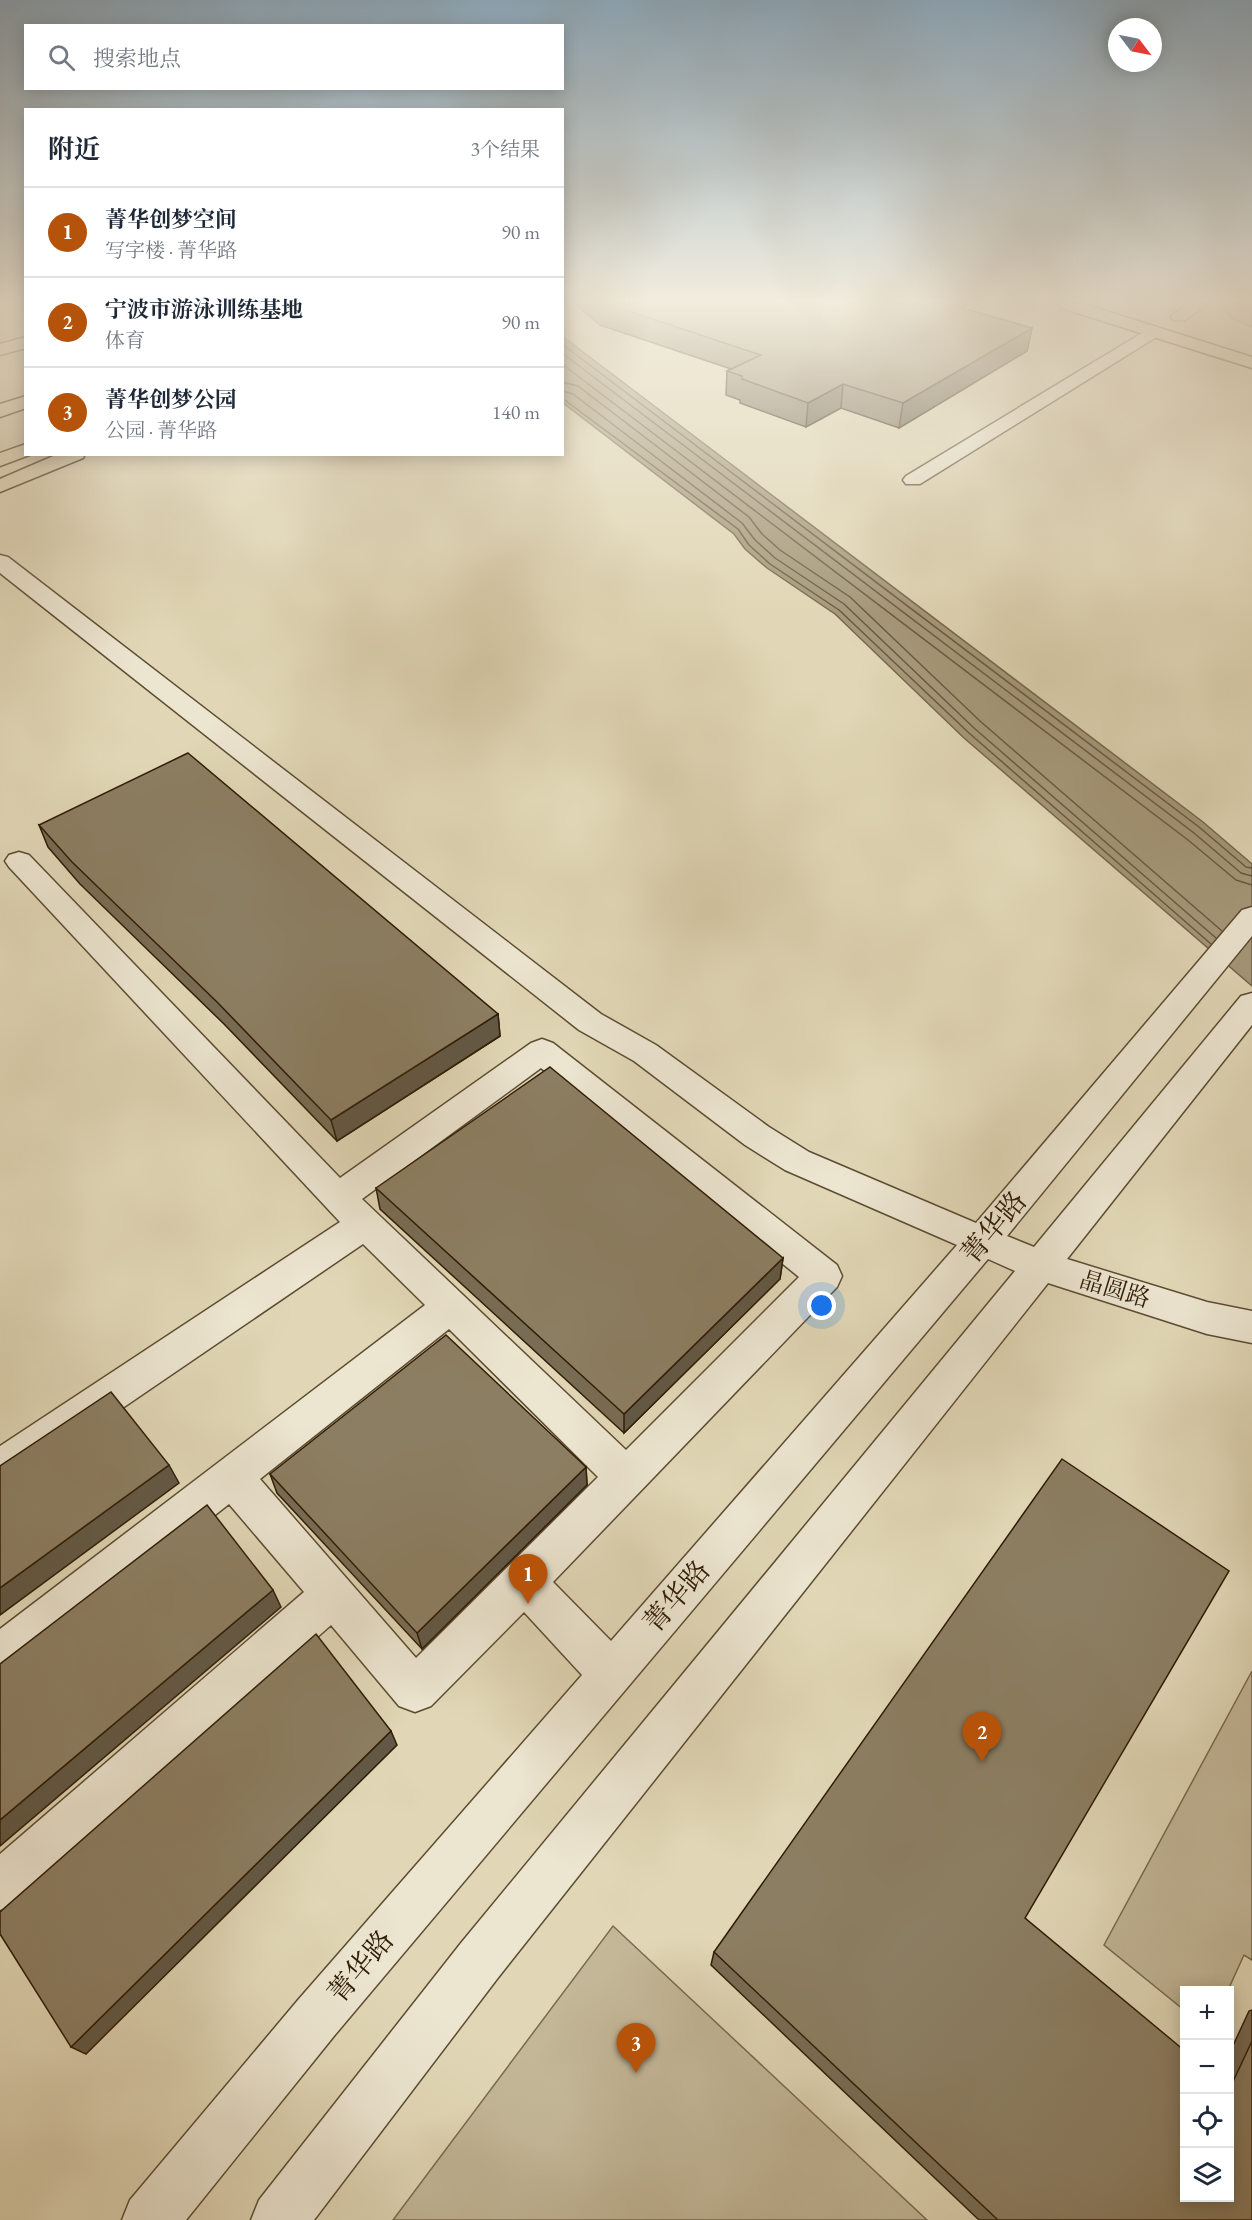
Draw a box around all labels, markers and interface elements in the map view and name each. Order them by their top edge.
north arrow [1108,18,1162,72]
search box [24,24,564,90]
icon: search [45,41,78,74]
text: 搜索地点 [93,44,181,73]
text: 附近 [48,132,100,166]
text: 3个结果 [470,136,540,162]
text: 菁华创梦空间 [105,205,237,234]
text: 1 [62,219,73,245]
text: 90 m [501,219,540,245]
text: 写字楼 · 菁华路 [105,237,237,263]
text: 宁波市游泳训练基地 [105,295,303,324]
text: 2 [62,309,73,335]
text: 90 m [501,309,540,335]
text: 体育 [105,327,145,353]
text: 菁华创梦公园 [105,385,237,414]
text: 3 [62,399,73,425]
text: 140 m [492,399,540,425]
text: 公园 · 菁华路 [105,417,217,443]
street label: 菁华路 [952,1183,1034,1271]
street label: 晶圆路 [1076,1263,1154,1314]
your location [807,1291,836,1320]
street label: 菁华路 [635,1552,717,1640]
pin: 1 [508,1554,548,1604]
pin: 2 [962,1712,1002,1762]
street label: 菁华路 [319,1922,401,2010]
map controls [1180,1986,1234,2202]
button: + [1180,1986,1234,2040]
pin: 3 [616,2024,656,2073]
button: − [1180,2040,1234,2094]
button: locate [1180,2094,1234,2148]
button: layers [1180,2148,1234,2202]

